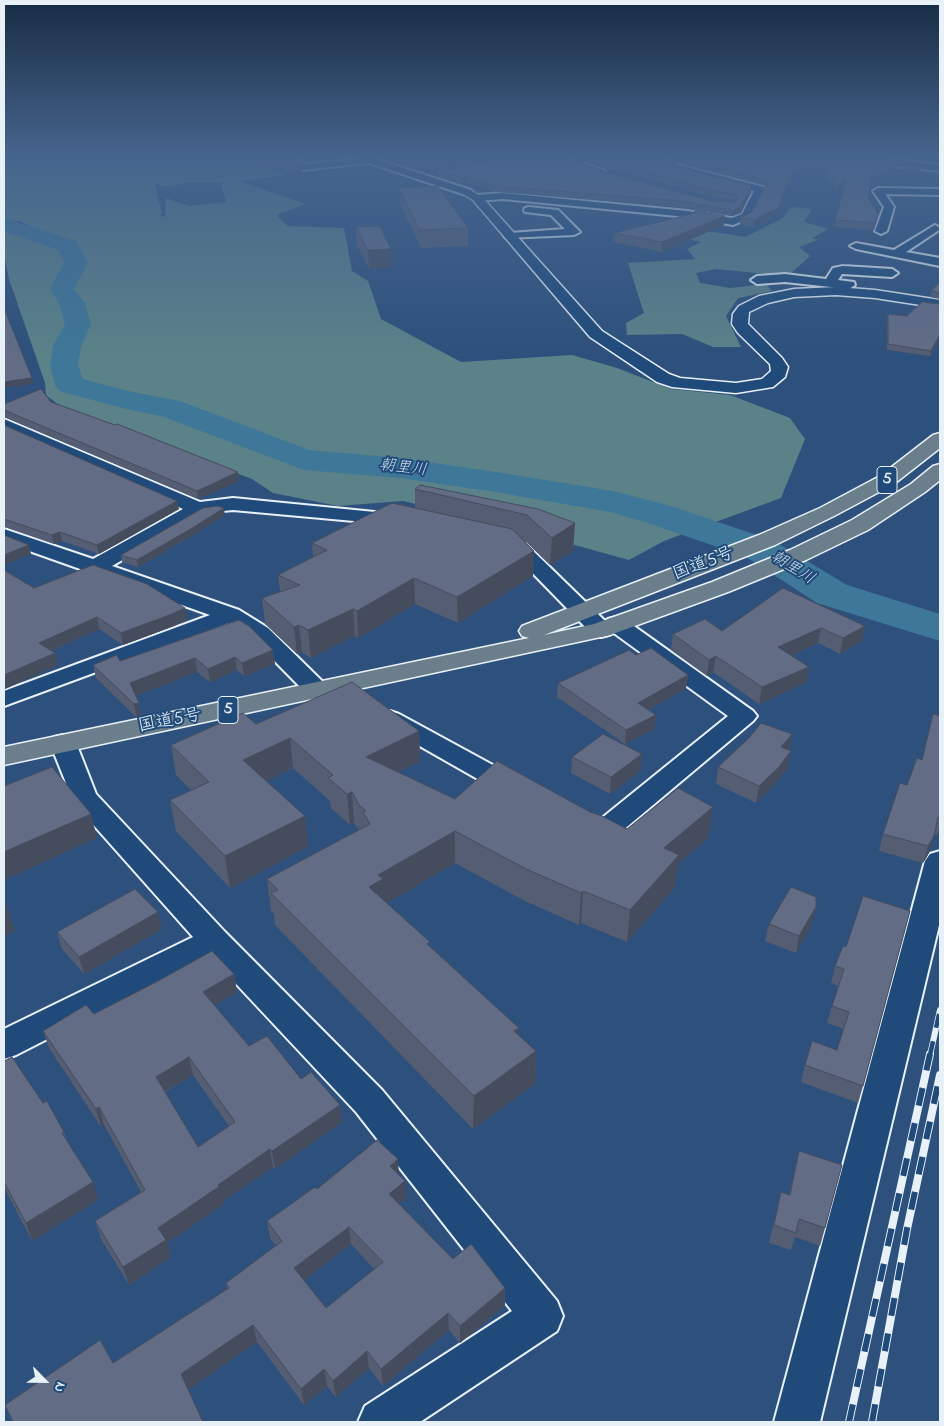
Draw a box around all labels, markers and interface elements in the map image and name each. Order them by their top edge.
water label: 朝里川 [378,457,428,481]
road number: 5 [877,466,897,494]
street label: 国道5号 [670,543,738,587]
water label: 朝里川 [767,548,817,590]
road number: 5 [218,696,238,724]
street label: 国道5号 [136,705,204,739]
north arrow [20,1356,70,1406]
text: N [48,1379,71,1396]

